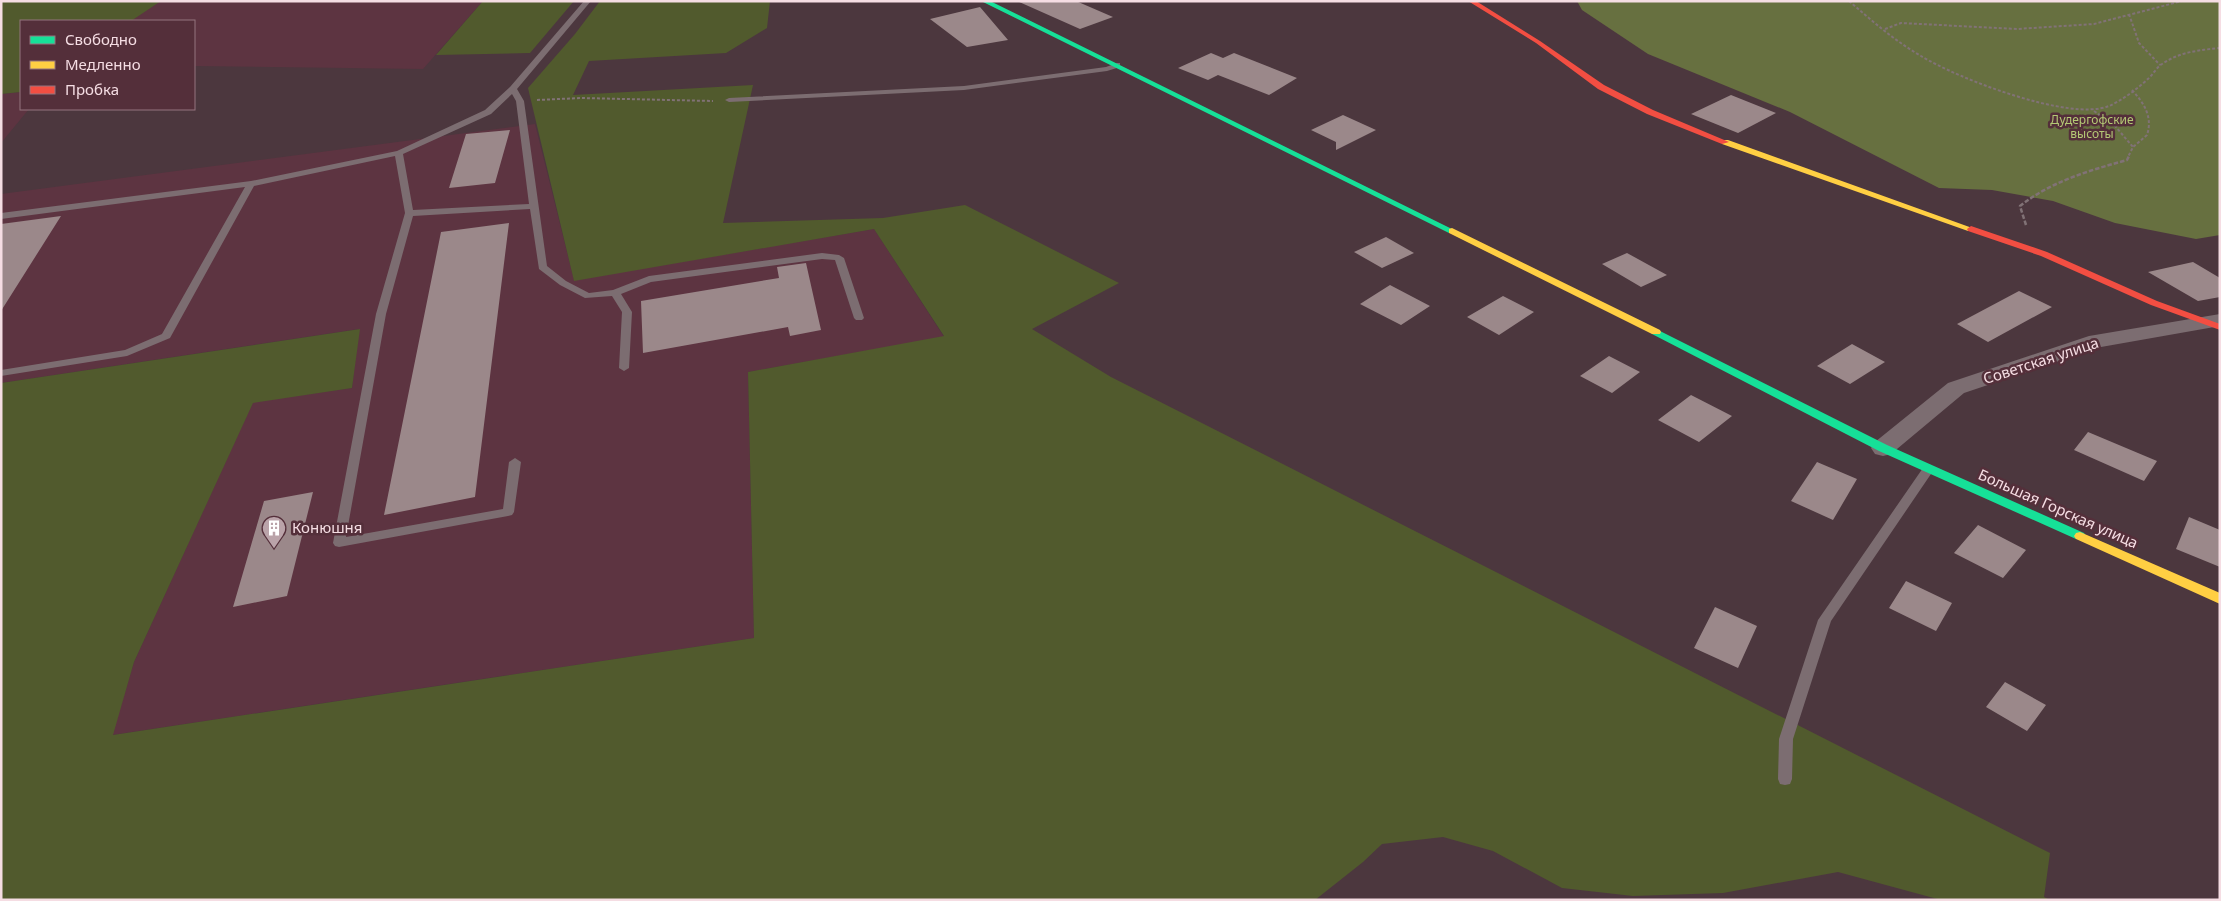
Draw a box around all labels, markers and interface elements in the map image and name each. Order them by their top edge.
legend [20,20,195,110]
text: Свободно [65,29,137,49]
text: Медленно [65,54,141,74]
text: Пробка [65,79,119,99]
park label: Дудергофские высоты [2050,111,2134,142]
street label: Советская улица [1980,332,2101,388]
street label: Большая Горская улица [1975,464,2141,552]
building icon: Конюшня [261,515,287,549]
place label: Конюшня [292,517,362,537]

